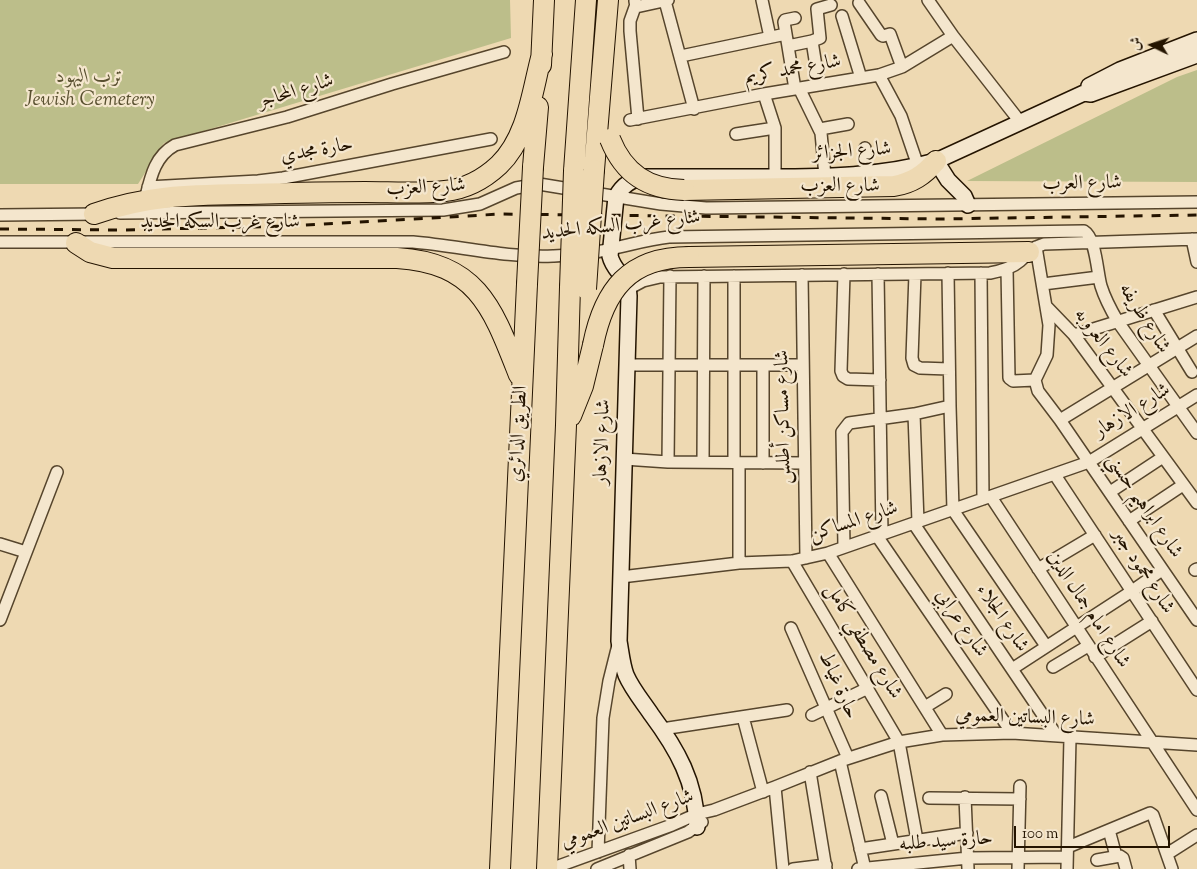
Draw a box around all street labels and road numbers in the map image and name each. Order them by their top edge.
street label: شارع محمد كريم [743,51,843,91]
street label: شارع المحاجر [255,70,337,116]
street label: حارة مجدي [279,134,355,170]
street label: شارع الجزائر [812,138,892,168]
street label: شارع العرب [1042,172,1122,198]
street label: شارع العزب [386,175,466,203]
street label: شارع العزب [800,176,880,200]
street label: شارع غرب السكه الحديد [540,207,702,247]
street label: شارع غرب السكه الحديد [140,212,300,236]
street label: شارع ظريفه [1112,279,1174,359]
street label: شارع العروبه [1067,304,1137,384]
street label: شارع مساكن أطلس [772,350,798,484]
street label: شارع الازهار [1090,379,1176,445]
street label: الطريق الدائري [505,385,535,483]
street label: شارع الازهار [591,399,617,485]
street label: شارع ابراهيم حسني [1099,450,1187,564]
street label: شارع المساكن [807,497,901,549]
street label: شارع محمود جبر [1106,525,1178,619]
street label: شارع امام جمال الدين [1040,547,1134,673]
street label: شارع مصطفي كامل [818,580,906,704]
street label: شارع الجلاء [969,580,1033,658]
street label: شارع عرابي [929,585,991,663]
street label: حارة غياط [812,649,862,723]
street label: شارع البساتين العمومي [955,705,1095,733]
street label: شارع البساتين العمومي [558,786,698,856]
street label: حارة سيد طلبه [898,828,994,858]

